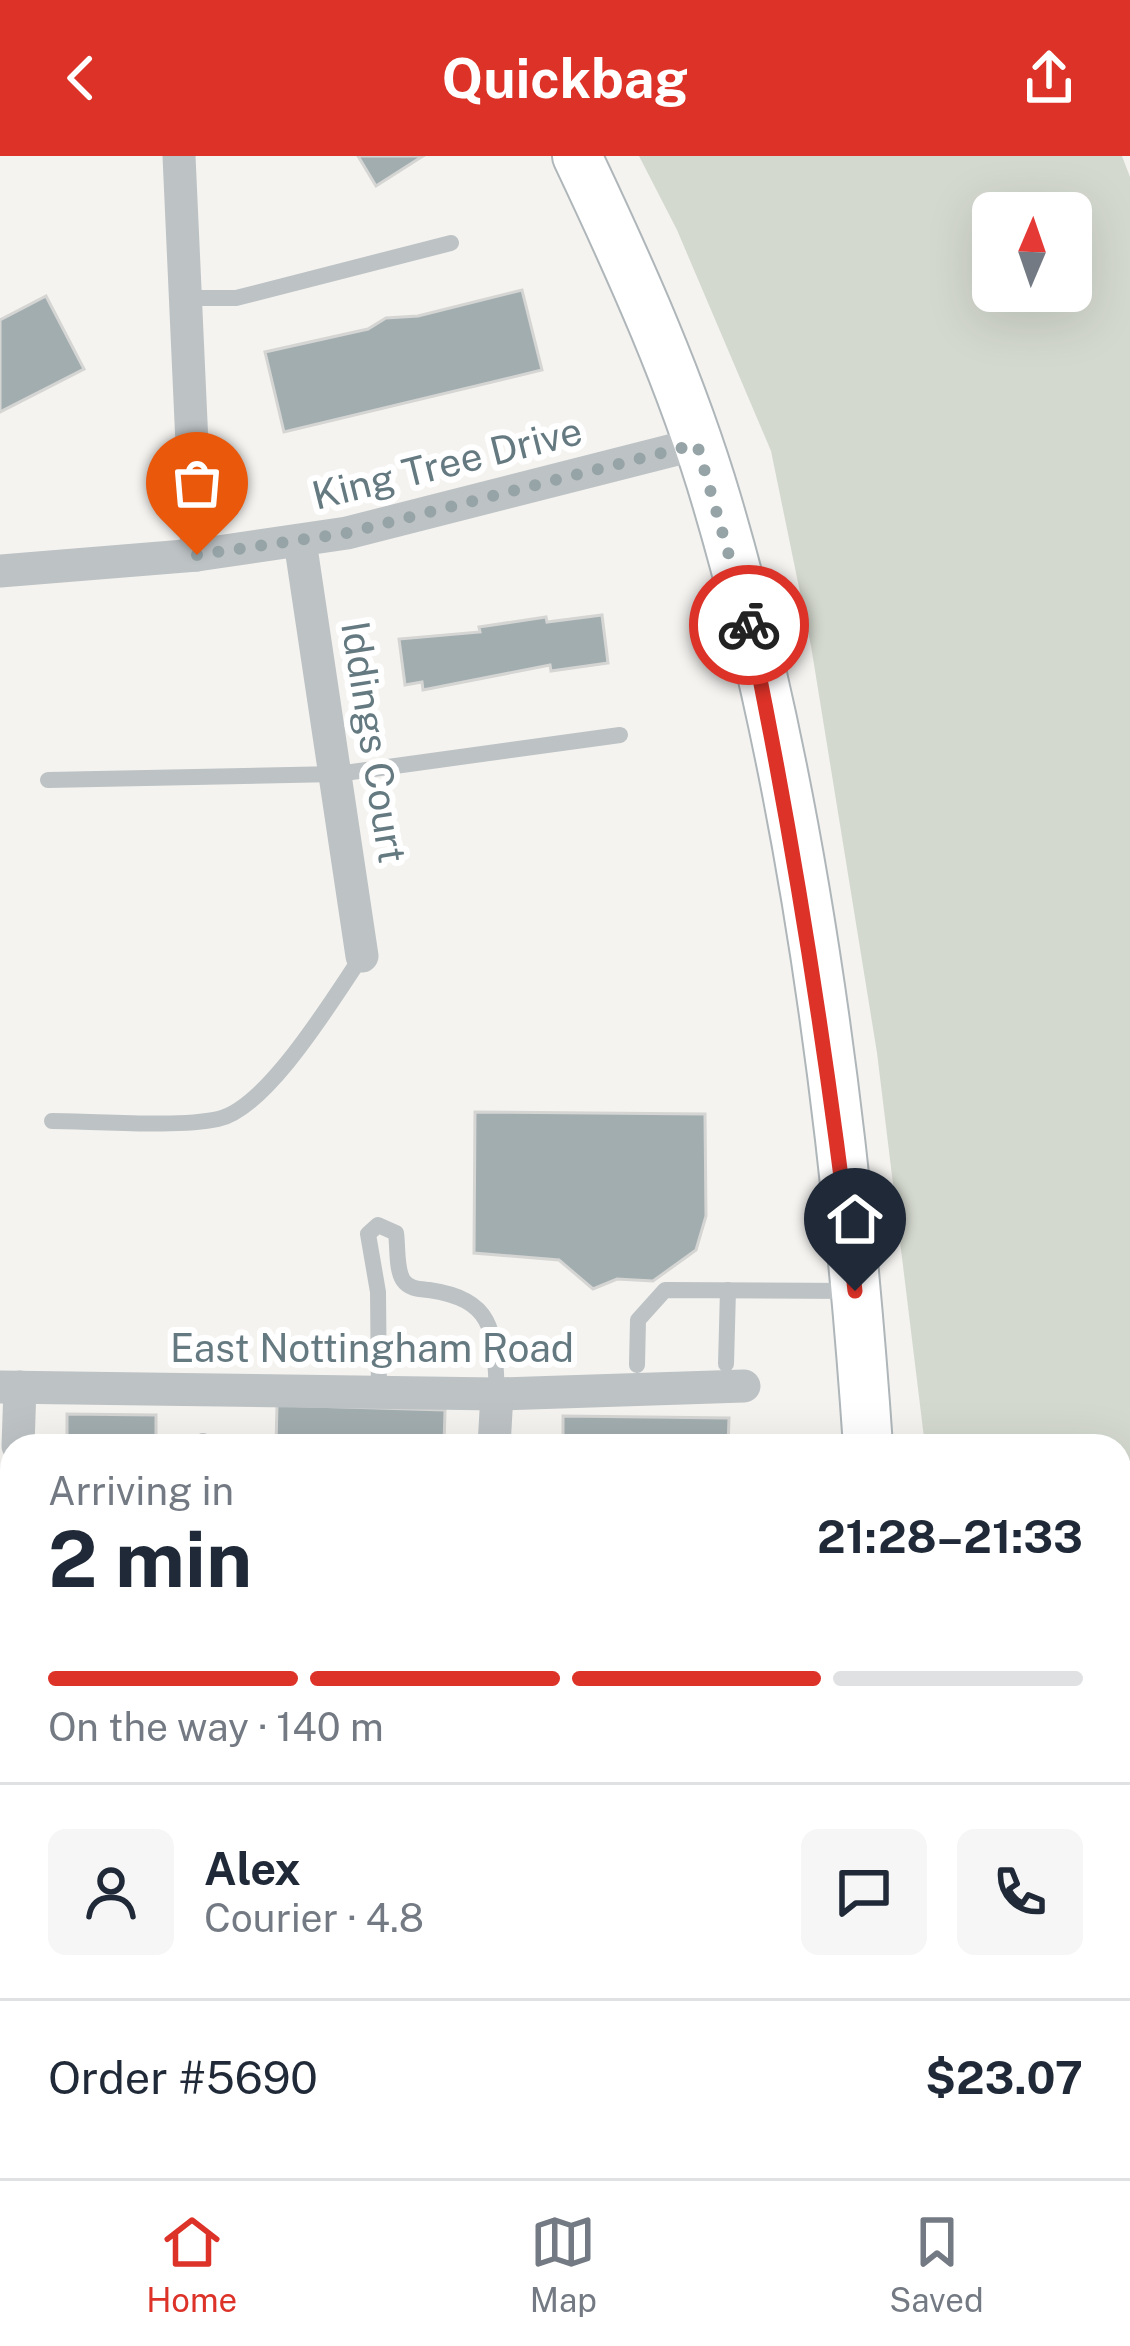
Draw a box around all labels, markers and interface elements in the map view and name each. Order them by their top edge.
icon: back [48,45,114,111]
icon: share [1016,45,1082,111]
text: Quickbag [442,47,688,110]
north arrow [972,192,1092,312]
map controls [972,192,1092,312]
street label: King Tree Drive [307,407,587,519]
pin [146,432,248,555]
icon: bag [164,450,230,516]
courier [689,565,809,685]
icon: bike [716,592,782,658]
street label: Iddings Court [332,618,416,866]
pin [804,1168,906,1291]
icon: home [822,1186,888,1252]
street label: East Nottingham Road [170,1325,574,1371]
text: Arriving in [48,1468,234,1514]
text: 21:28–21:33 [817,1510,1083,1563]
text: 2 min [48,1513,252,1605]
text: On the way · 140 m [48,1704,384,1750]
button: person [48,1829,174,1955]
button: chat [801,1829,927,1955]
button: phone [957,1829,1083,1955]
text: Alex [204,1842,301,1895]
text: Courier · 4.8 [204,1895,424,1941]
text: Order #5690 [48,2051,318,2104]
text: $23.07 [925,2051,1083,2104]
tab: Home [146,2209,237,2319]
tab: Map [530,2209,597,2319]
tab: Saved [889,2209,984,2319]

